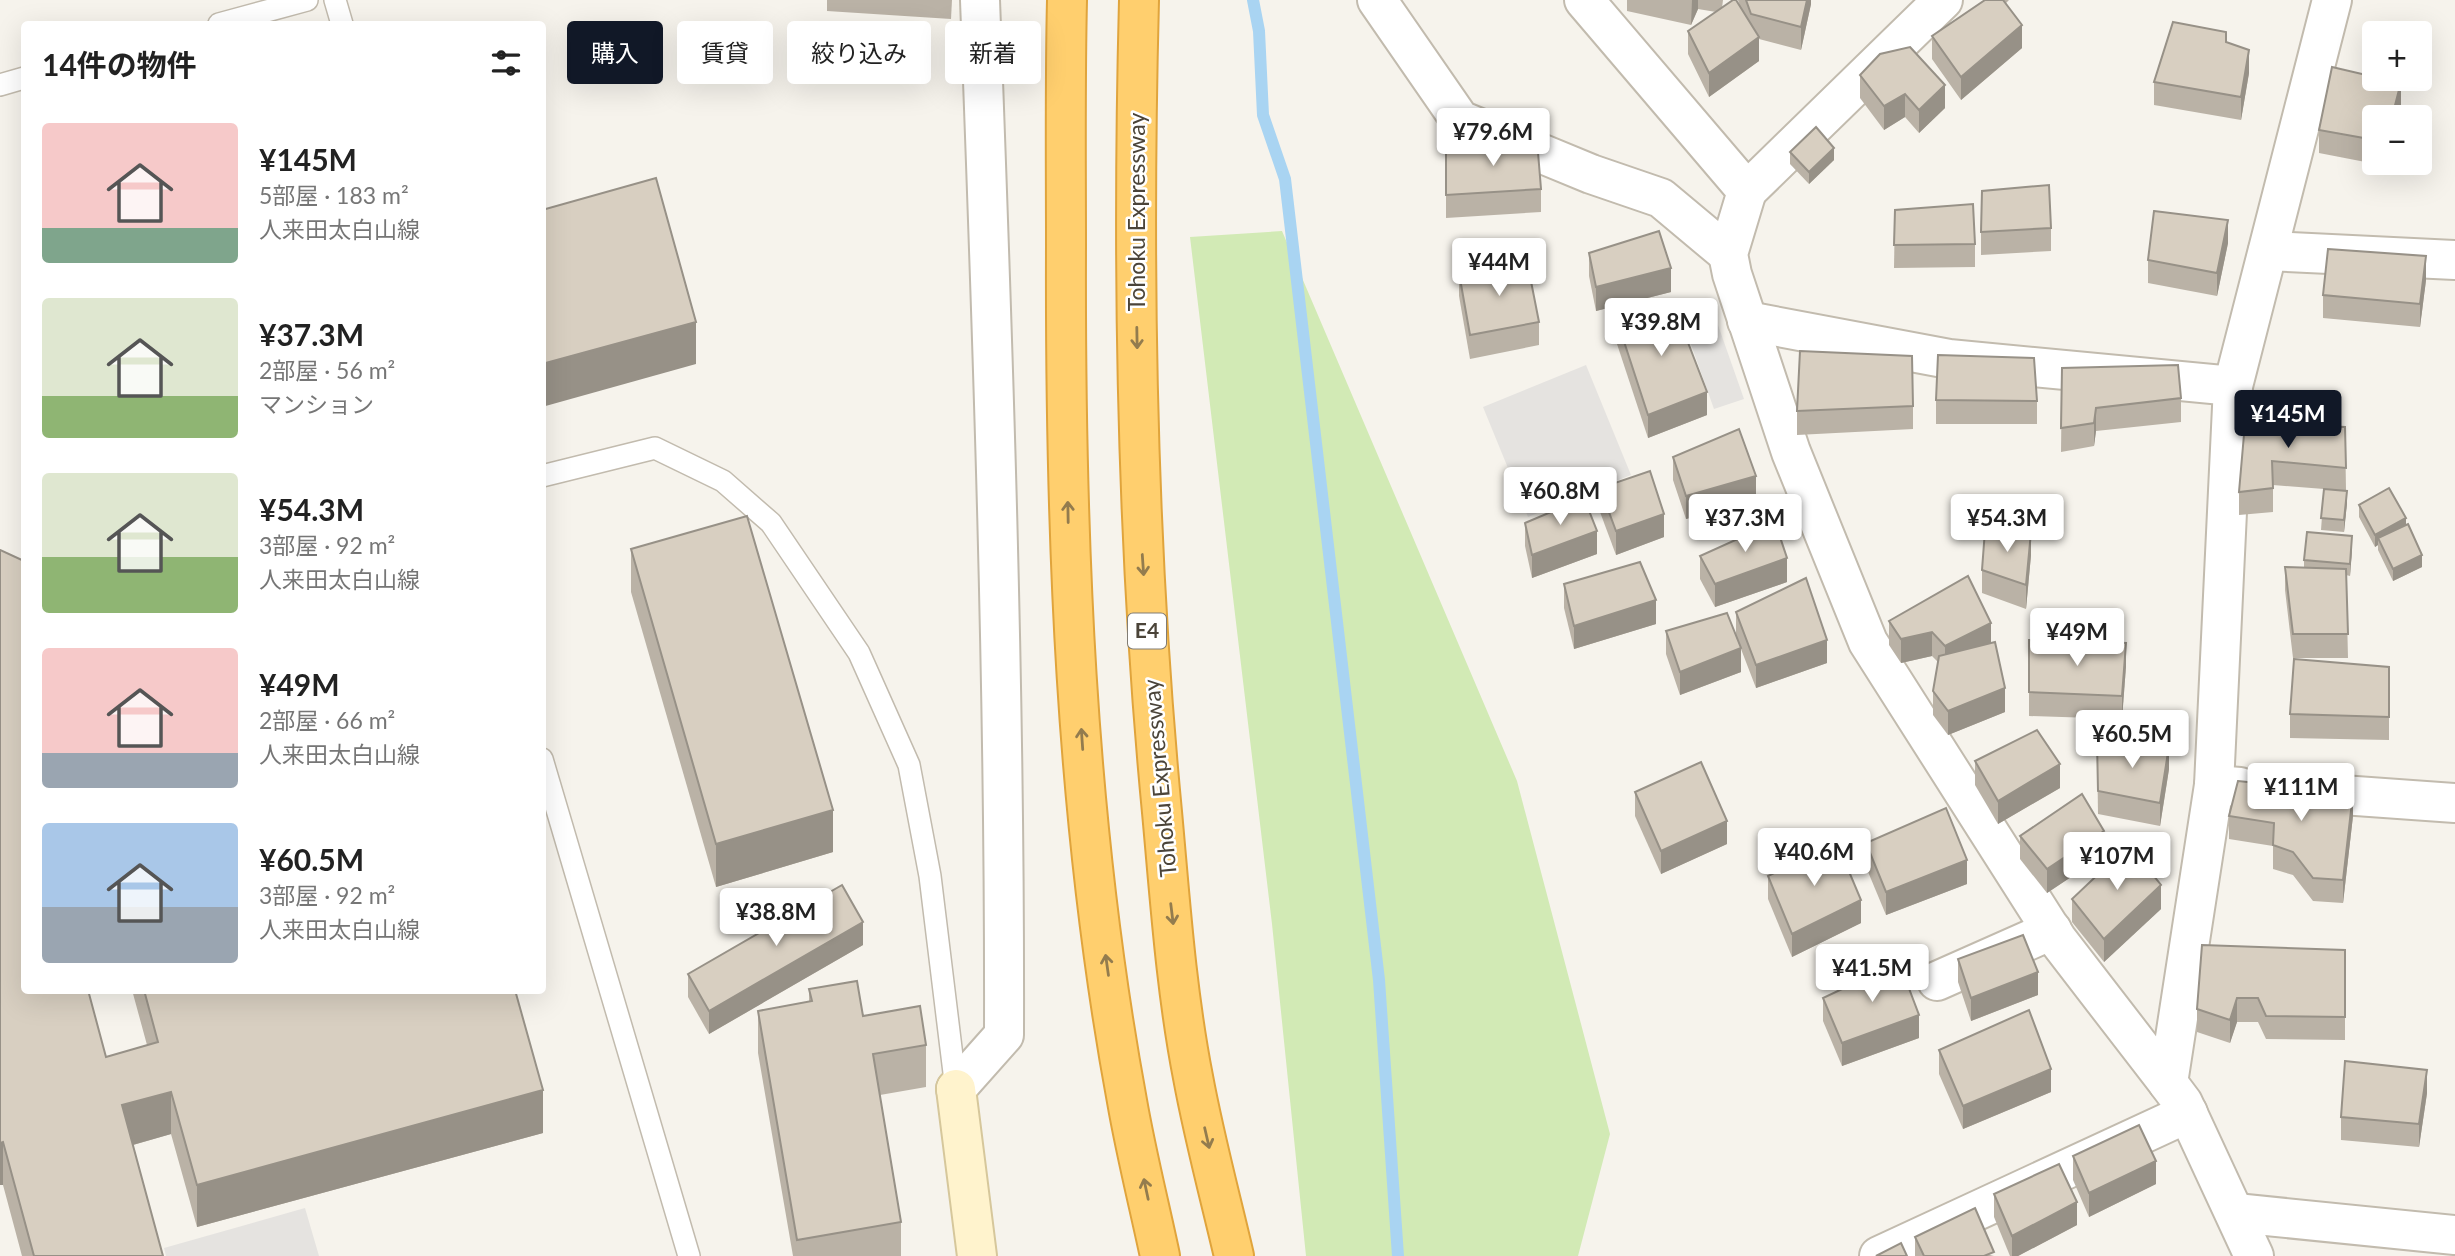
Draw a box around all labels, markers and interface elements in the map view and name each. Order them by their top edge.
chip: 購入 [567,21,663,84]
chip: 賃貸 [677,21,773,84]
chip: 絞り込み [787,21,931,84]
chip: 新着 [945,21,1041,84]
map controls [2362,21,2432,175]
button: + [2362,21,2432,91]
icon: filters [487,44,525,82]
text: 14件の物件 [42,46,197,82]
button: − [2362,105,2432,175]
pin: ¥79.6M [1436,108,1550,168]
street label: Tohoku Expressway [1122,113,1150,311]
text: ¥79.6M [1453,117,1533,145]
text: ¥145M [259,141,357,177]
icon: home [98,151,182,235]
text: 5部屋 · 183 m² [259,181,409,209]
text: 人来田太白山線 [259,215,420,243]
pin: ¥44M [1458,238,1540,298]
text: ¥44M [1468,247,1530,275]
pin: ¥39.8M [1604,298,1718,358]
text: ¥39.8M [1621,307,1701,335]
text: ¥37.3M [259,316,364,352]
icon: home [98,326,182,410]
one-way arrow [1130,326,1144,349]
text: 2部屋 · 56 m² [259,356,395,384]
text: マンション [259,390,374,418]
pin: ¥145M [2239,391,2337,450]
text: ¥145M [2250,399,2326,427]
pin: ¥60.8M [1503,468,1617,527]
text: ¥60.8M [1520,476,1600,504]
text: ¥54.3M [259,491,364,527]
pin: ¥37.3M [1688,494,1802,554]
pin: ¥54.3M [1950,494,2064,554]
icon: home [98,501,182,585]
one-way arrow [1062,501,1075,524]
text: ¥37.3M [1705,503,1785,531]
text: ¥54.3M [1967,503,2047,531]
text: 3部屋 · 92 m² [259,531,395,559]
one-way arrow [1137,553,1150,576]
text: 人来田太白山線 [259,565,420,593]
pin: ¥49M [2036,608,2118,668]
road number: E4 [1128,614,1166,648]
text: ¥49M [2046,617,2108,645]
text: ¥49M [259,666,340,702]
icon: home [98,676,182,760]
street label: Tohoku Expressway [1136,678,1182,878]
text: 2部屋 · 66 m² [259,706,395,734]
pin: ¥60.5M [2075,710,2189,770]
text: ¥60.5M [2092,719,2172,747]
one-way arrow [1075,728,1088,751]
text: 人来田太白山線 [259,740,420,768]
pin: ¥111M [2252,764,2350,823]
text: ¥111M [2263,772,2339,800]
pin: ¥40.6M [1757,828,1871,888]
pin: ¥107M [2068,832,2166,892]
text: ¥40.6M [1774,837,1854,865]
text: ¥60.5M [259,841,364,877]
text: ¥107M [2079,841,2155,869]
icon: home [98,851,182,935]
text: 3部屋 · 92 m² [259,881,395,909]
pin: ¥38.8M [719,888,833,948]
text: ¥38.8M [736,897,816,925]
one-way arrow [1166,902,1179,925]
text: 人来田太白山線 [259,915,420,943]
pin: ¥41.5M [1815,944,1929,1004]
text: ¥41.5M [1832,953,1912,981]
one-way arrow [1100,954,1113,977]
one-way arrow [1201,1127,1214,1149]
one-way arrow [1138,1178,1152,1201]

